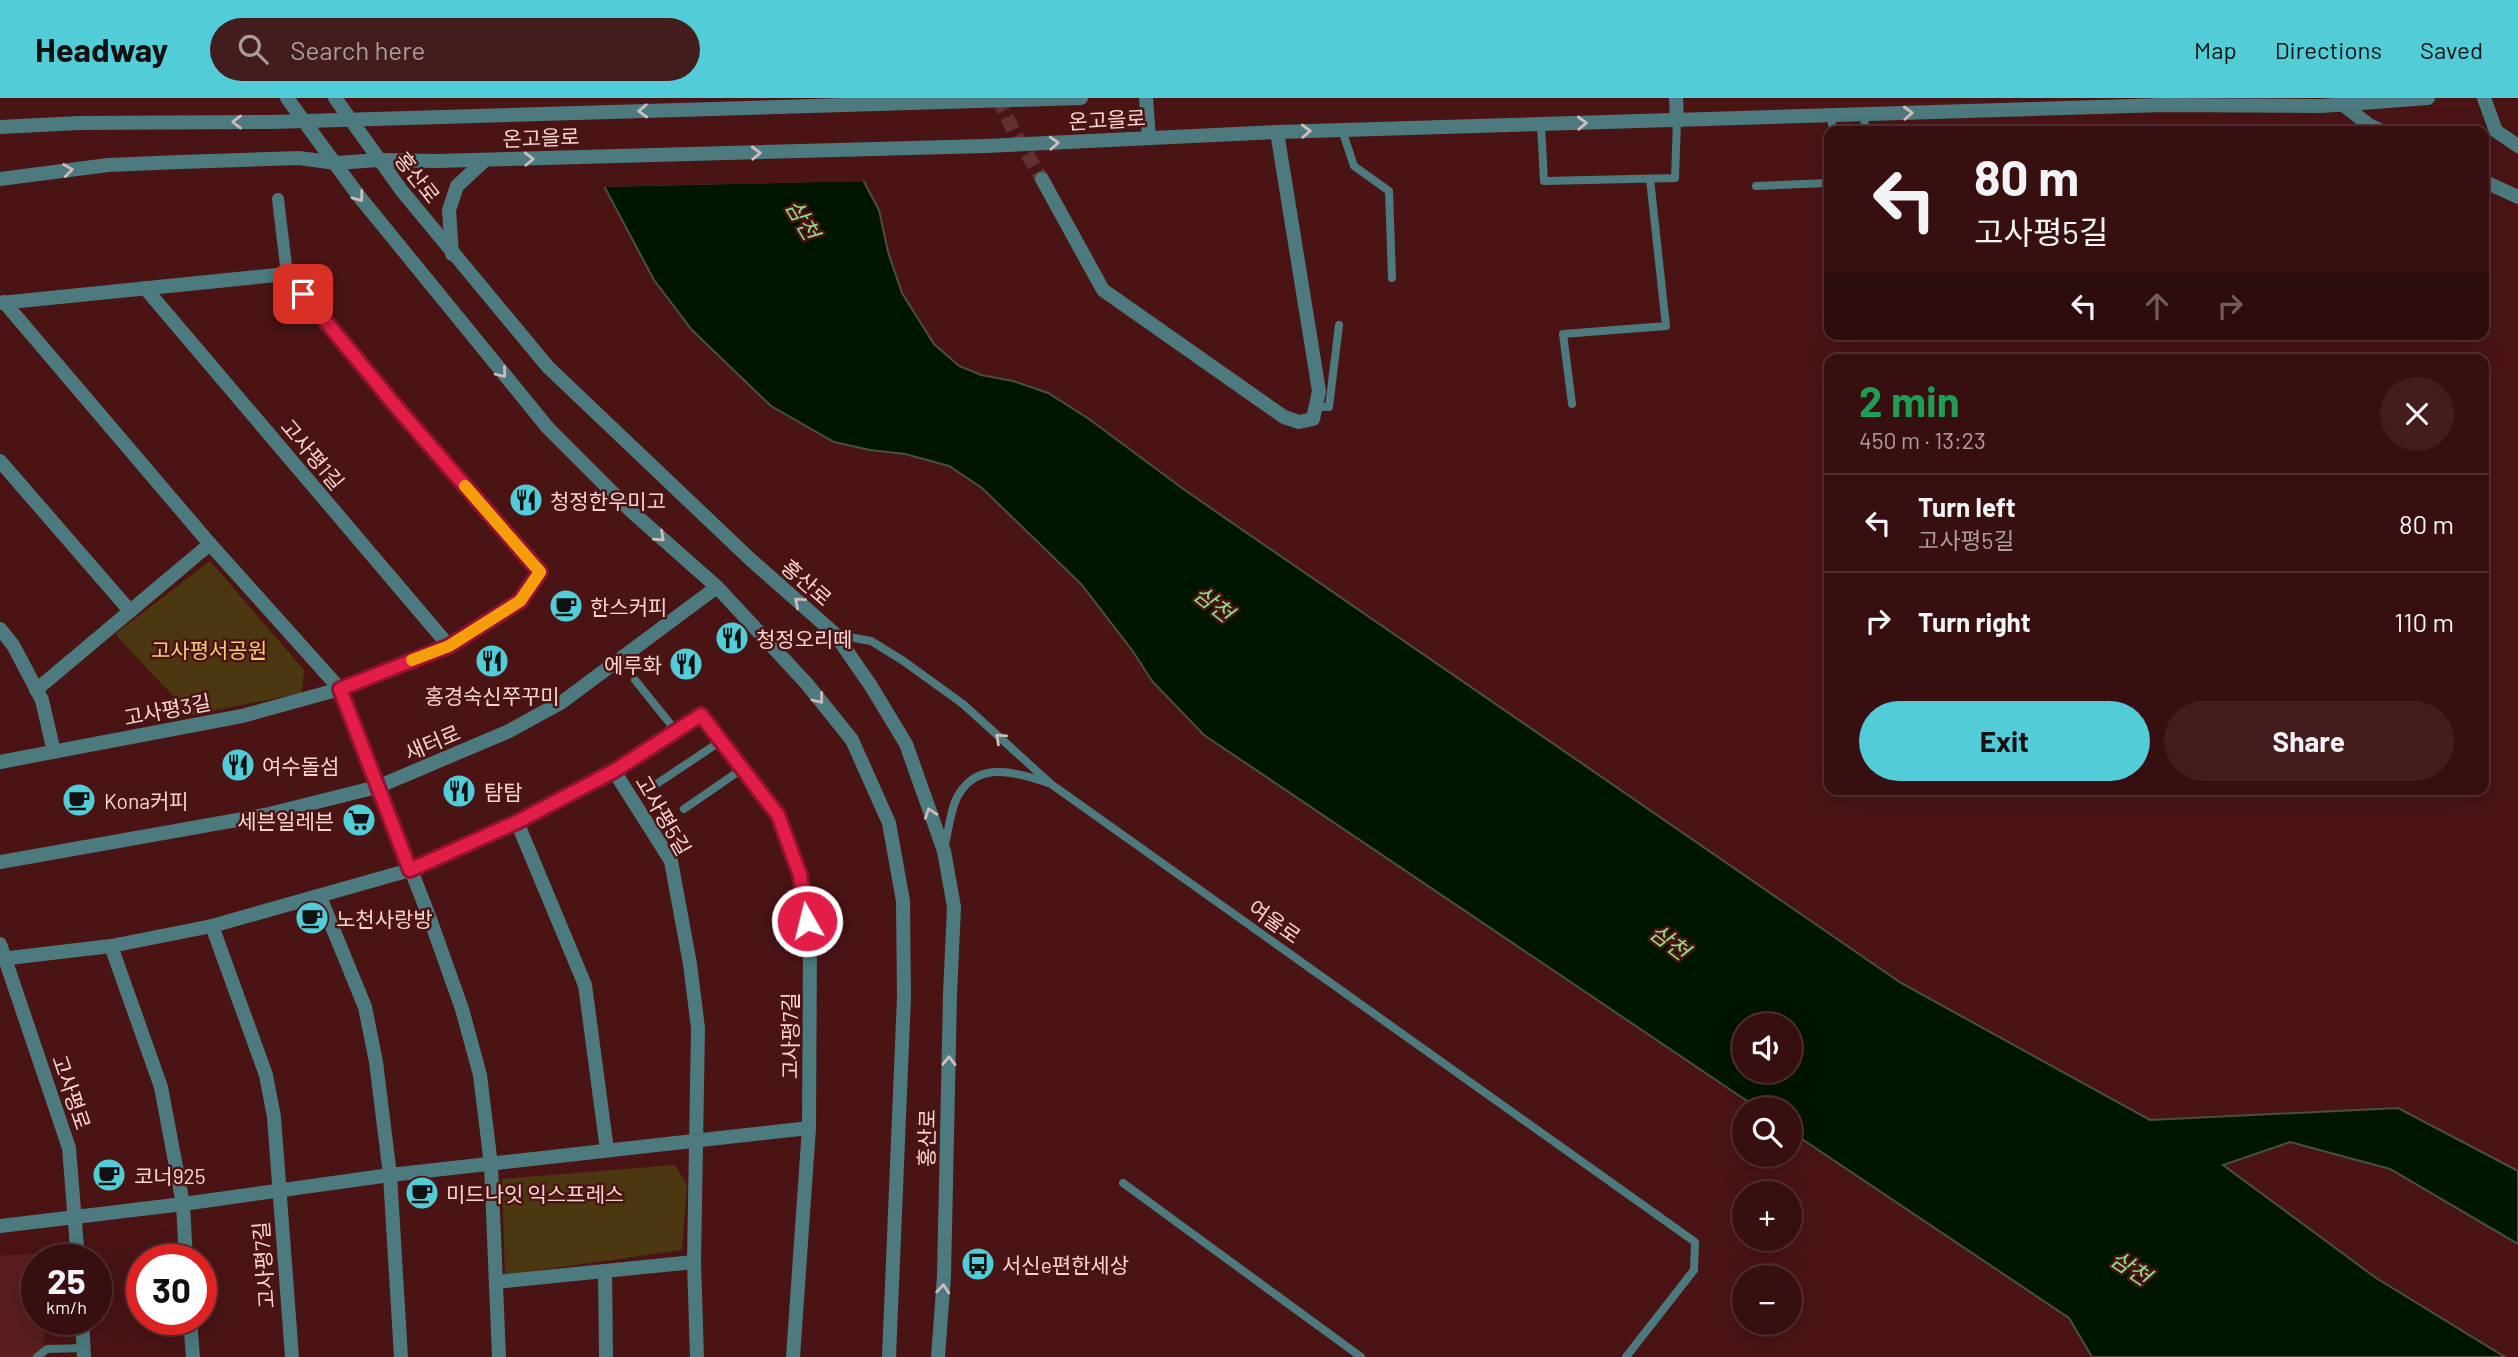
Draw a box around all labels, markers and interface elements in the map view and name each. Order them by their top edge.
search box [210,18,700,81]
text: Headway [35,29,168,69]
icon: search [234,30,272,68]
text: Search here [290,34,425,65]
text: Map [2194,35,2237,64]
text: Directions [2275,35,2382,64]
text: Saved [2420,35,2483,64]
one-way arrow [637,104,648,119]
street label: 온고을로 [1068,104,1146,134]
one-way arrow [1903,105,1913,121]
one-way arrow [232,114,242,130]
one-way arrow [1577,116,1588,131]
street label: 온고을로 [502,123,580,151]
one-way arrow [1301,124,1312,139]
one-way arrow [1049,136,1060,151]
one-way arrow [751,145,762,160]
street label: 홍산로 [390,146,446,208]
text: 80 m [1974,147,2079,206]
one-way arrow [523,151,534,166]
icon: left [1859,154,1950,245]
one-way arrow [62,163,74,178]
one-way arrow [351,189,364,201]
water label: 삼천 [780,194,827,247]
text: 고사평5길 [1974,212,2108,250]
pin [273,264,333,324]
icon: arrive [284,275,322,313]
icon: left [2065,287,2103,325]
icon: ahead [2138,287,2176,325]
icon: right [2211,287,2249,325]
one-way arrow [494,366,507,378]
text: 2 min [1859,375,1960,425]
button: close [2380,377,2454,451]
street label: 고사평1길 [276,414,350,494]
text: 450 m · 13:23 [1859,426,1986,454]
restaurant icon: 청정한우미고 [507,481,545,519]
place label: 청정한우미고 [550,488,666,513]
text: Turn left [1918,491,2016,522]
icon: left [1859,504,1897,542]
text: 80 m [2399,508,2454,539]
text: 고사평5길 [1918,526,2014,554]
one-way arrow [652,529,665,541]
street label: 홍산로 [777,554,837,610]
water label: 삼천 [1189,579,1242,629]
cafe icon: 한스커피 [547,587,585,625]
place label: 한스커피 [590,594,667,619]
one-way arrow [794,598,807,611]
icon: right [1859,602,1897,640]
text: Turn right [1918,606,2031,637]
text: 110 m [2394,606,2454,637]
restaurant icon: 청정오리떼 [713,619,751,657]
place label: 청정오리떼 [756,626,853,651]
park label: 고사평서공원 [151,637,267,662]
restaurant icon: 홍경숙신쭈꾸미 [473,642,511,680]
restaurant icon: 에루화 [667,645,705,683]
place label: 에루화 [604,652,662,677]
place label: 홍경숙신쭈꾸미 [424,683,560,708]
street label: 고사평3길 [121,688,213,730]
one-way arrow [811,691,824,703]
button: Exit [1859,701,2150,781]
button: Share [2164,701,2454,781]
street label: 새터로 [400,719,464,765]
one-way arrow [995,734,1008,746]
restaurant icon: 여수돌섬 [219,746,257,784]
place label: 여수돌섬 [262,753,339,778]
street label: 고사평5길 [631,771,697,859]
restaurant icon: 탐탐 [440,772,478,810]
place label: 탐탐 [484,779,523,804]
cafe icon: Kona커피 [60,781,98,819]
place label: Kona커피 [104,788,189,813]
supermarket icon: 세븐일레븐 [340,801,378,839]
one-way arrow [924,807,938,819]
place label: 세븐일레븐 [237,808,334,833]
position arrow [770,884,844,958]
street label: 여울로 [1244,894,1306,948]
cafe icon: 노천사랑방 [293,899,331,937]
place label: 노천사랑방 [336,906,433,931]
water label: 삼천 [1645,917,1698,967]
street label: 고사평7길 [777,992,802,1080]
map controls [1732,1013,1802,1335]
button: sound [1732,1013,1802,1083]
street label: 고사평로 [48,1051,96,1133]
one-way arrow [941,1056,956,1067]
button: search [1732,1097,1802,1167]
street label: 홍산로 [913,1109,939,1167]
cafe icon: 코너925 [90,1156,128,1194]
place label: 코너925 [134,1163,206,1188]
cafe icon: 미드나잇 익스프레스 [403,1174,441,1212]
place label: 미드나잇 익스프레스 [446,1181,624,1206]
button: + [1732,1181,1802,1251]
street label: 고사평7길 [247,1221,279,1309]
speed limit sign: 30 [126,1244,217,1335]
water label: 삼천 [2106,1244,2159,1292]
bus stop icon: 서신e편한세상 [959,1245,997,1283]
place label: 서신e편한세상 [1002,1252,1129,1277]
text: 25 [47,1259,86,1301]
button: − [1732,1265,1802,1335]
one-way arrow [935,1283,950,1294]
text: km/h [46,1296,87,1318]

